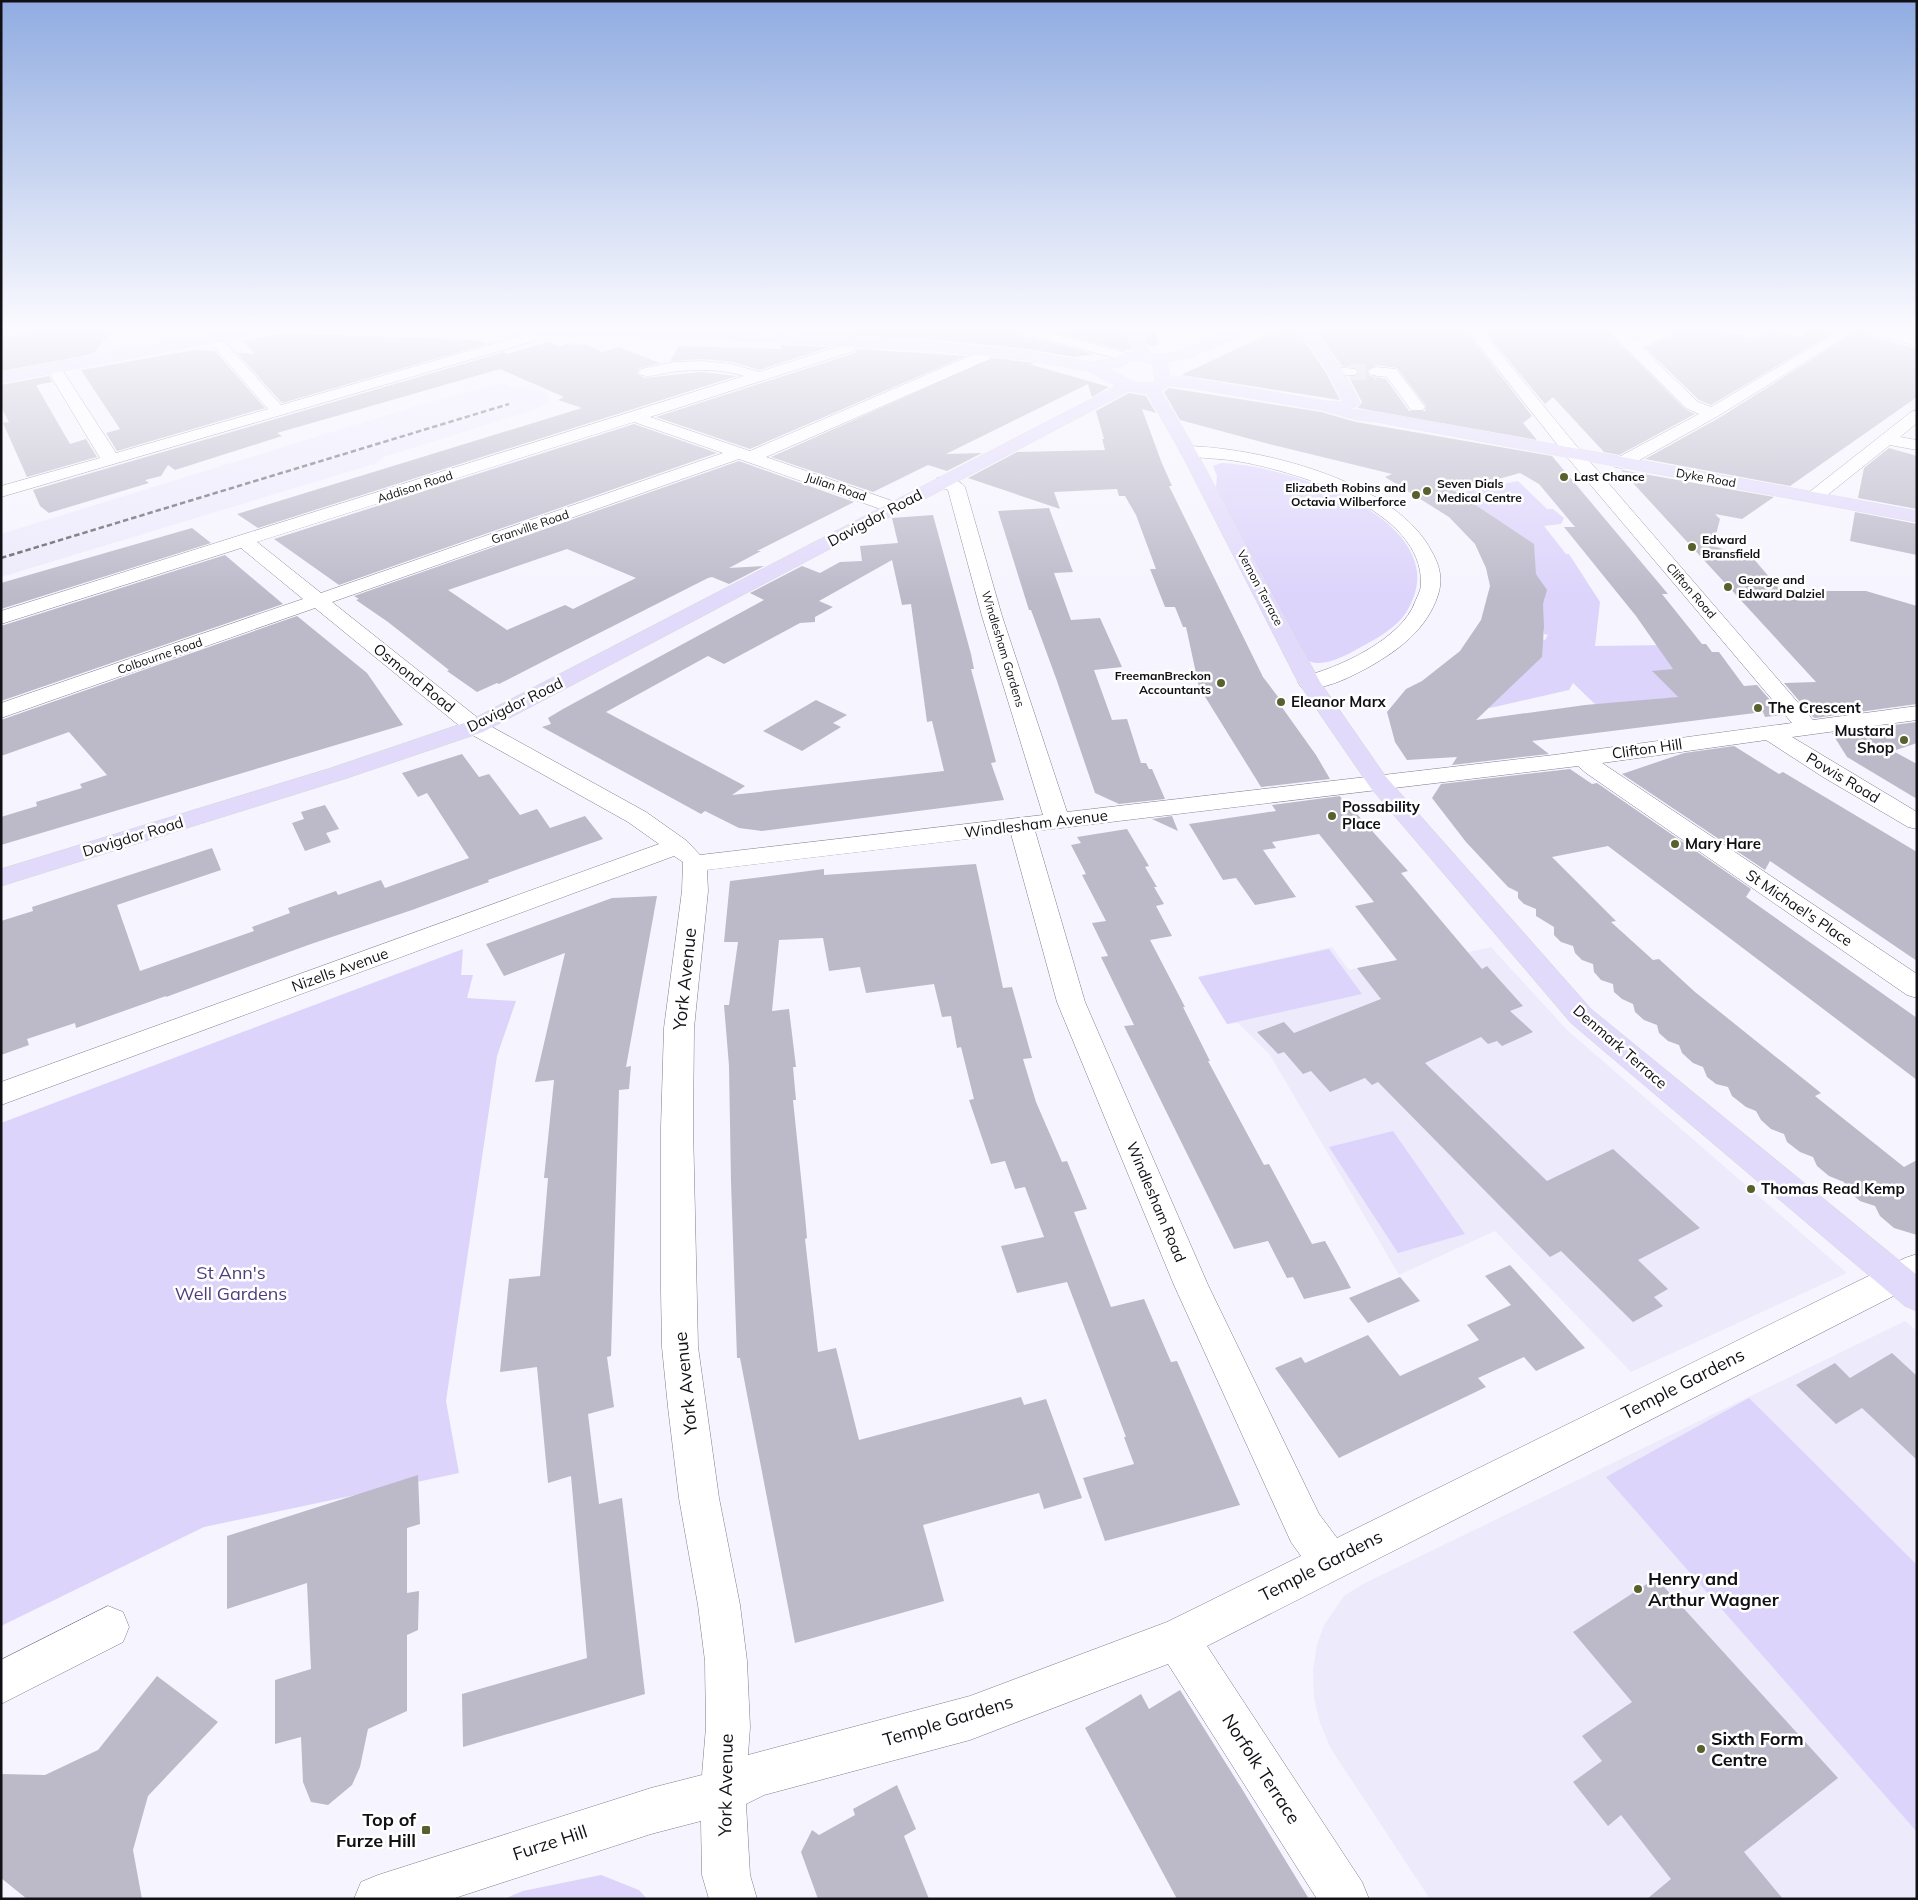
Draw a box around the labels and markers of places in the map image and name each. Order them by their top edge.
place label: Last Chance [1574,469,1645,484]
marker: Last Chance [1558,471,1570,483]
place label: Seven Dials Medical Centre [1437,476,1522,505]
place label: Elizabeth Robins and Octavia Wilberforce [1285,480,1406,509]
marker: Seven Dials Medical Centre [1421,485,1433,497]
marker: Elizabeth Robins and Octavia Wilberforce [1410,489,1422,501]
place label: Edward Bransfield [1702,532,1760,561]
marker: Edward Bransfield [1686,541,1698,553]
place label: George and Edward Dalziel [1738,572,1825,601]
marker: George and Edward Dalziel [1722,581,1734,593]
place label: FreemanBreckon Accountants [1115,668,1211,697]
marker: FreemanBreckon Accountants [1215,677,1227,689]
place label: Eleanor Marx [1291,692,1387,711]
marker: Eleanor Marx [1275,696,1287,708]
place label: The Crescent [1768,698,1861,717]
marker: The Crescent [1752,702,1764,714]
place label: Mustard Shop [1835,721,1894,757]
marker: Mustard Shop [1898,734,1910,746]
place label: Possability Place [1342,797,1421,833]
marker: Possability Place [1326,810,1338,822]
place label: Mary Hare [1685,834,1761,853]
marker: Mary Hare [1669,838,1681,850]
place label: Thomas Read Kemp [1761,1179,1905,1198]
marker: Thomas Read Kemp [1745,1183,1757,1195]
place label: Henry and Arthur Wagner [1648,1567,1780,1611]
marker: Henry and Arthur Wagner [1632,1583,1644,1595]
place label: Sixth Form Centre [1711,1727,1804,1771]
marker: Sixth Form Centre [1695,1743,1707,1755]
place label: Top of Furze Hill [336,1808,416,1852]
marker: Top of Furze Hill [420,1824,432,1836]

